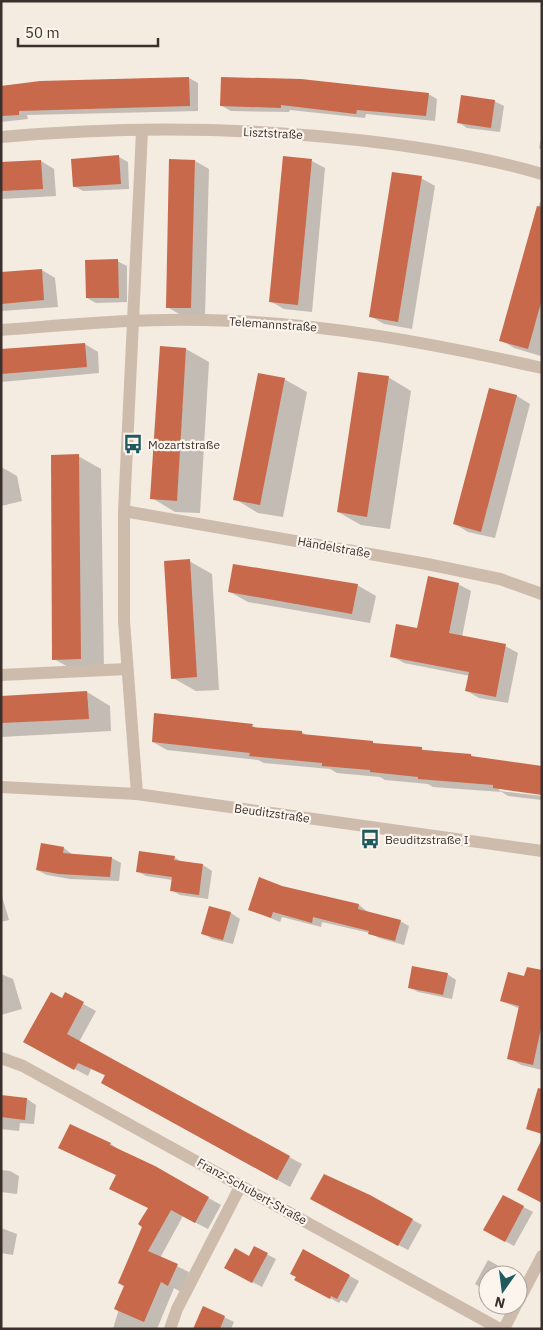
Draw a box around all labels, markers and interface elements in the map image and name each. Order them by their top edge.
scale bar [18,15,158,47]
text: 50 m [25,23,60,42]
street label: Lisztstraße [243,124,304,142]
street label: Telemannstraße [229,313,318,335]
bus stop icon: Mozartstraße [122,433,144,455]
place label: Mozartstraße [148,437,220,452]
street label: Händelstraße [296,533,372,561]
street label: Beuditzstraße [233,800,311,826]
bus stop icon: Beuditzstraße I [359,828,381,850]
place label: Beuditzstraße I [385,832,469,847]
street label: Franz-Schubert-Straße [194,1155,310,1228]
north arrow [478,1265,528,1315]
text: N [493,1293,507,1313]

